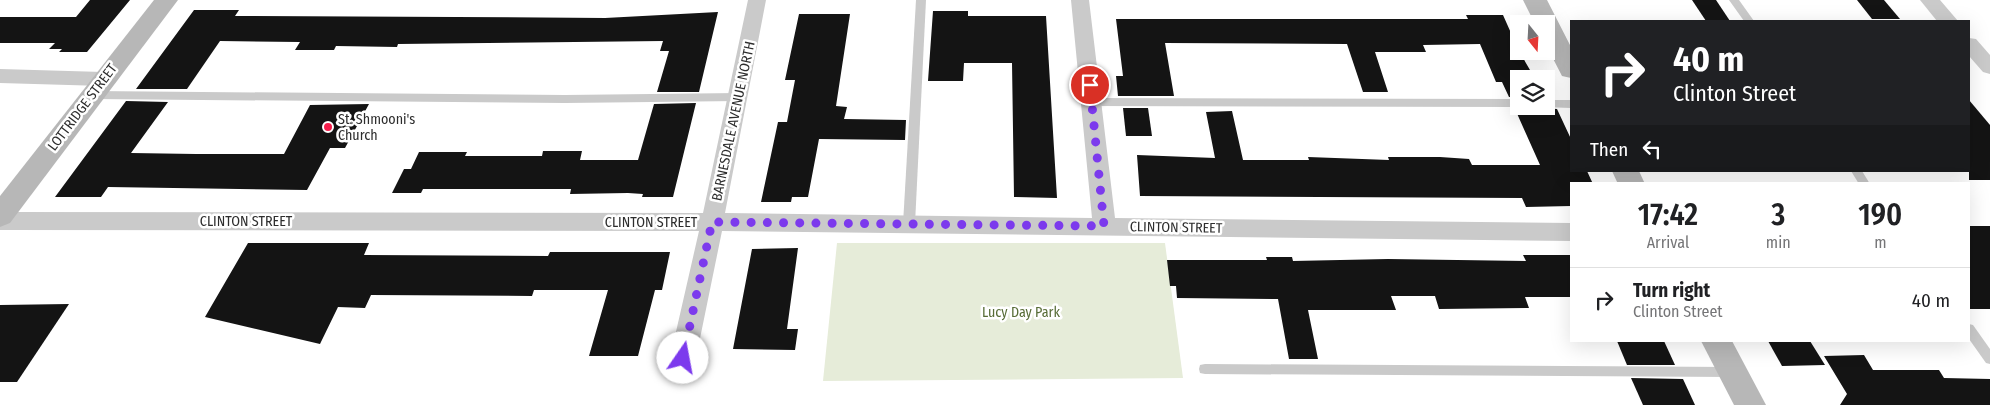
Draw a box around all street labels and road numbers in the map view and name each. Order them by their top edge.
street label: BARNESDALE AVENUE NORTH [708,40,759,203]
street label: LOTTRIDGE STREET [44,60,121,154]
street label: CLINTON STREET [200,213,293,230]
street label: CLINTON STREET [605,214,698,231]
street label: CLINTON STREET [1130,218,1223,237]

